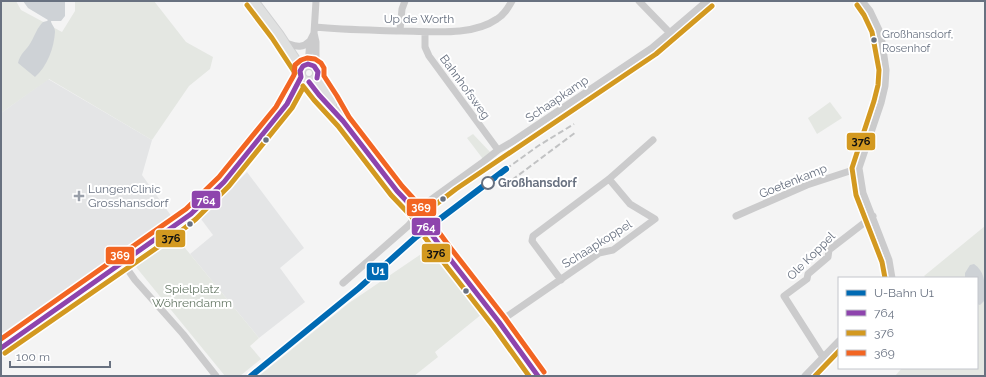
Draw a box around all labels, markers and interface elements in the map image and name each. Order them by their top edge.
street label: Up de Worth [384,12,454,26]
place label: Großhansdorf, Rosenhof [882,28,953,55]
marker: Großhansdorf, Rosenhof [869,35,879,45]
street label: Bahnhofsweg [437,52,493,122]
street label: Schaapkamp [523,73,591,125]
line badge: 376 [846,132,876,151]
unlabelled marker [261,135,271,145]
text: 376 [852,135,871,148]
street label: Goetenkamp [757,161,829,201]
marker: Großhansdorf [481,176,495,190]
place label: Großhansdorf [498,176,577,190]
place label: LungenClinic Grosshansdorf [88,182,169,210]
marker: LungenClinic Grosshansdorf [73,190,85,202]
line badge: 764 [191,190,221,209]
text: 764 [196,194,216,207]
unlabelled marker [438,194,448,204]
line badge: 369 [406,198,437,217]
text: 369 [411,201,431,214]
line badge: 764 [411,217,441,236]
street label: Schaapkoppel [560,217,635,271]
unlabelled marker [185,219,195,229]
text: 764 [416,221,436,234]
line badge: 376 [155,229,186,248]
street label: Ole Koppel [784,229,838,283]
text: 376 [162,232,181,245]
line badge: 376 [421,243,451,263]
line badge: 369 [105,246,135,265]
text: 376 [427,247,446,260]
text: 369 [110,249,130,262]
line badge: U1 [366,262,389,281]
text: U1 [371,265,385,278]
legend [838,277,978,369]
park label: Spielplatz Wöhrendamm [152,282,232,310]
unlabelled marker [461,286,471,296]
text: U-Bahn U1 [874,286,934,300]
text: 764 [874,306,895,320]
text: 376 [874,326,894,340]
scale bar [10,343,110,369]
text: 369 [874,346,895,360]
text: 100 m [16,350,50,364]

